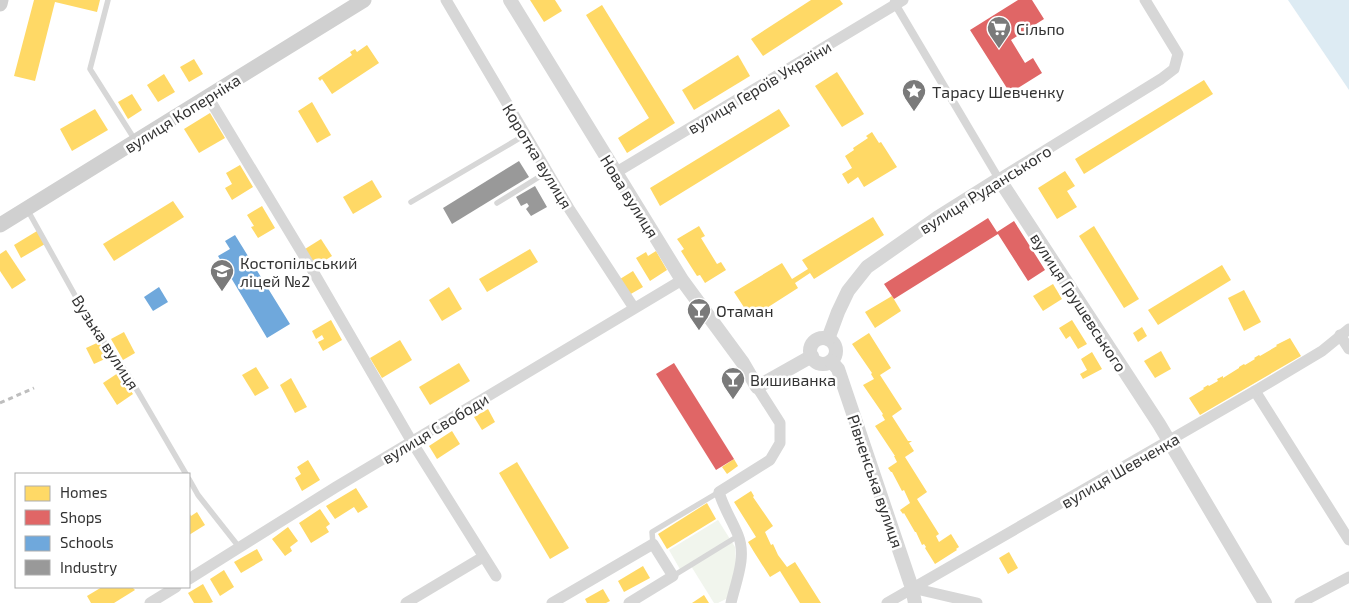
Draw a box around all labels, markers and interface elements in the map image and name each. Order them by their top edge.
supermarket icon: Сільпо [986,15,1012,49]
place label: Сільпо [1016,19,1065,38]
street label: вулиця Героїв України [684,37,835,138]
street label: вулиця Коперніка [120,70,244,157]
place icon: Тарасу Шевченку [901,78,927,112]
place label: Тарасу Шевченку [932,82,1065,102]
street label: Коротка вулиця [498,100,577,212]
street label: вулиця Руданського [916,141,1055,238]
street label: Нова вулиця [596,151,663,242]
street label: вулиця Грушевського [1026,229,1131,376]
place label: Костопільський ліцей №2 [240,253,357,290]
school or university icon: Костопільський ліцей №2 [209,258,235,292]
street label: Вузька вулиця [68,291,144,393]
bar icon: Отаман [686,297,712,331]
place label: Отаман [716,301,773,320]
bar icon: Вишиванка [720,366,746,400]
place label: Вишиванка [750,370,836,389]
street label: вулиця Свободи [378,389,492,468]
street label: Рівненська вулиця [843,412,908,551]
street label: вулиця Шевченка [1058,428,1183,512]
legend [15,473,190,588]
text: Homes [60,483,107,501]
text: Shops [60,508,102,526]
text: Schools [60,533,114,551]
text: Industry [60,558,117,576]

